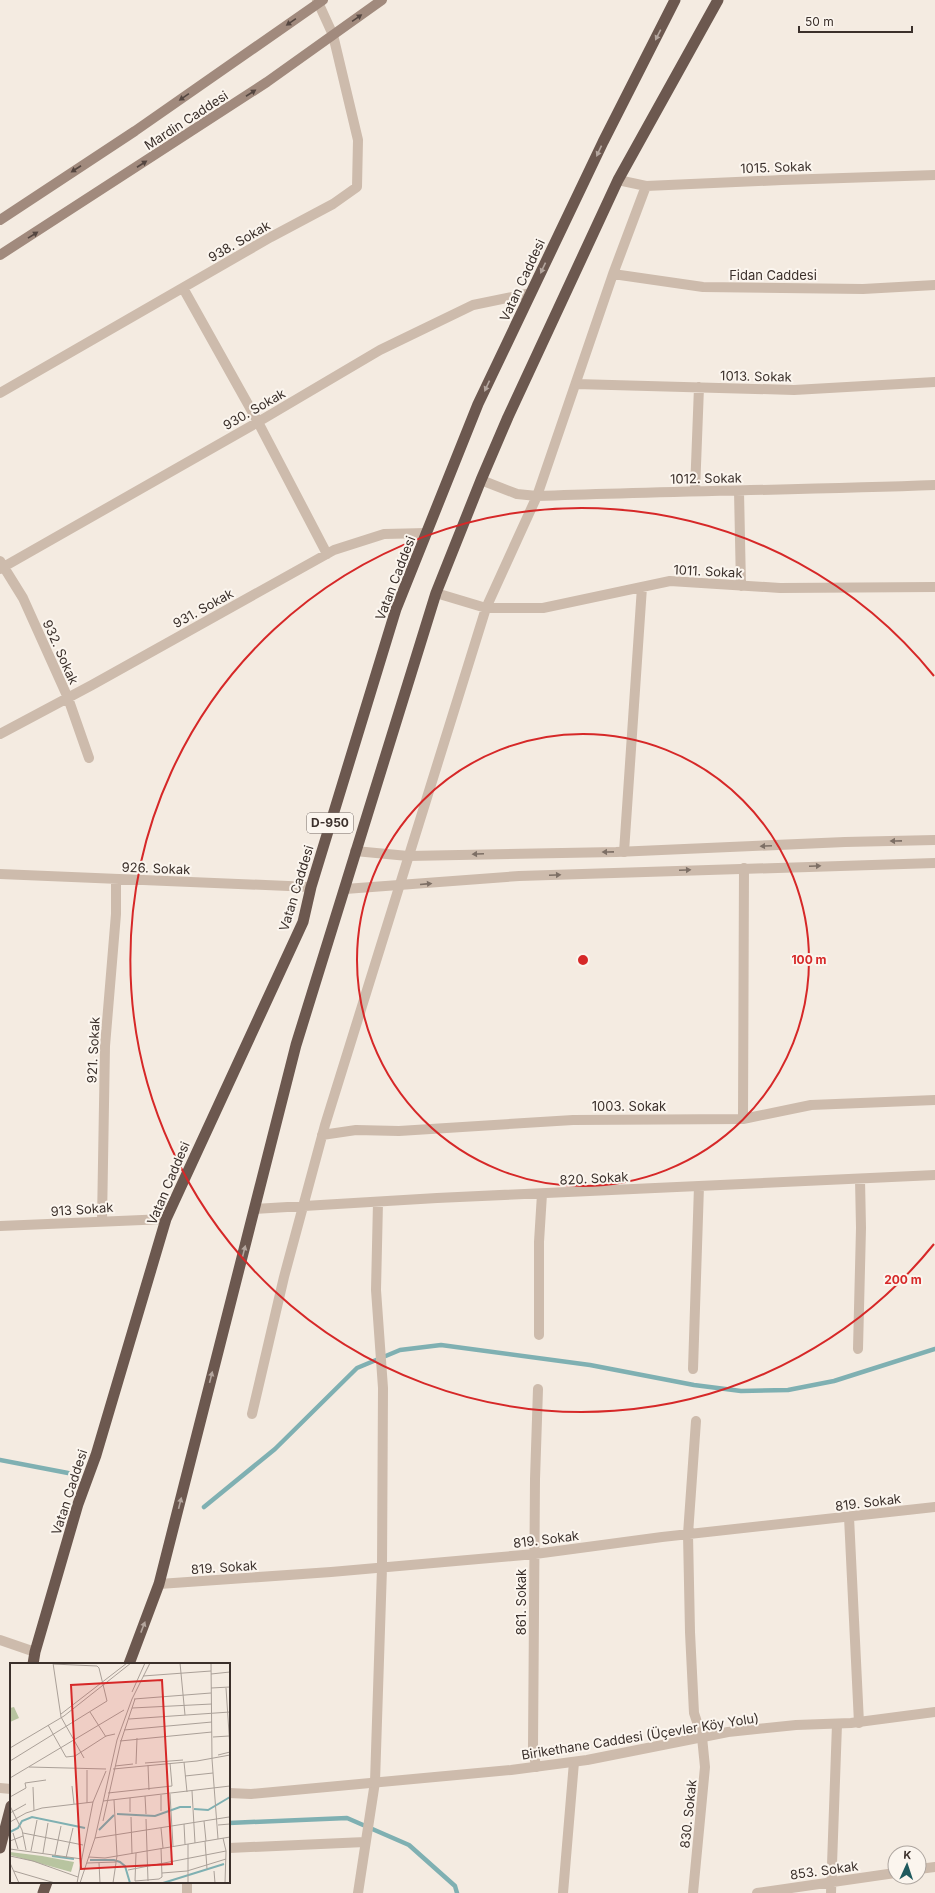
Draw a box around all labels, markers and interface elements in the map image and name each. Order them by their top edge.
scale bar [799,8,912,34]
one-way arrow [352,14,362,22]
text: 50 m [805,14,834,29]
one-way arrow [286,18,296,26]
one-way arrow [654,29,661,41]
street label: Mardin Caddesi [141,87,231,153]
one-way arrow [245,89,257,96]
one-way arrow [179,93,189,101]
one-way arrow [596,145,602,156]
street label: 1015. Sokak [740,158,812,176]
one-way arrow [137,160,147,168]
one-way arrow [71,165,82,173]
street label: 938. Sokak [205,217,273,265]
one-way arrow [27,231,39,238]
street label: Vatan Caddesi [496,236,548,324]
one-way arrow [540,262,546,274]
street label: Fidan Caddesi [729,267,817,283]
street label: 1013. Sokak [720,367,792,385]
one-way arrow [484,380,490,391]
street label: 930. Sokak [220,385,288,433]
street label: 1012. Sokak [670,469,742,487]
street label: Vatan Caddesi [372,534,418,622]
street label: 1011. Sokak [673,561,743,581]
street label: 931. Sokak [170,585,236,631]
street label: 932. Sokak [40,617,82,687]
road number: D-950 [307,813,353,833]
one-way arrow [889,838,902,844]
one-way arrow [760,842,772,849]
street label: Vatan Caddesi [275,843,317,933]
one-way arrow [601,849,614,855]
one-way arrow [471,851,484,857]
street label: 926. Sokak [121,859,191,877]
one-way arrow [809,863,822,869]
one-way arrow [679,867,692,873]
one-way arrow [549,871,561,878]
one-way arrow [420,880,432,887]
text: 100 m [791,952,827,967]
centre of rings [576,953,590,967]
street label: 921. Sokak [83,1016,103,1084]
street label: 1003. Sokak [592,1098,666,1114]
street label: Vatan Caddesi [143,1139,193,1227]
street label: 820. Sokak [559,1168,629,1188]
street label: 913 Sokak [50,1199,114,1219]
one-way arrow [241,1245,247,1257]
text: 200 m [884,1272,922,1287]
one-way arrow [209,1371,215,1383]
street label: Vatan Caddesi [48,1447,90,1537]
street label: 819. Sokak [834,1490,902,1514]
one-way arrow [177,1497,183,1509]
street label: 819. Sokak [512,1527,580,1551]
street label: 819. Sokak [190,1557,258,1577]
street label: 861. Sokak [513,1569,529,1635]
one-way arrow [140,1621,146,1633]
inset map [10,1663,230,1883]
street label: Birikethane Caddesi (Üçevler Köy Yolu) [520,1709,760,1763]
street label: 830. Sokak [676,1779,700,1849]
north arrow [887,1845,927,1885]
text: K [903,1848,912,1862]
street label: 853. Sokak [789,1857,859,1883]

